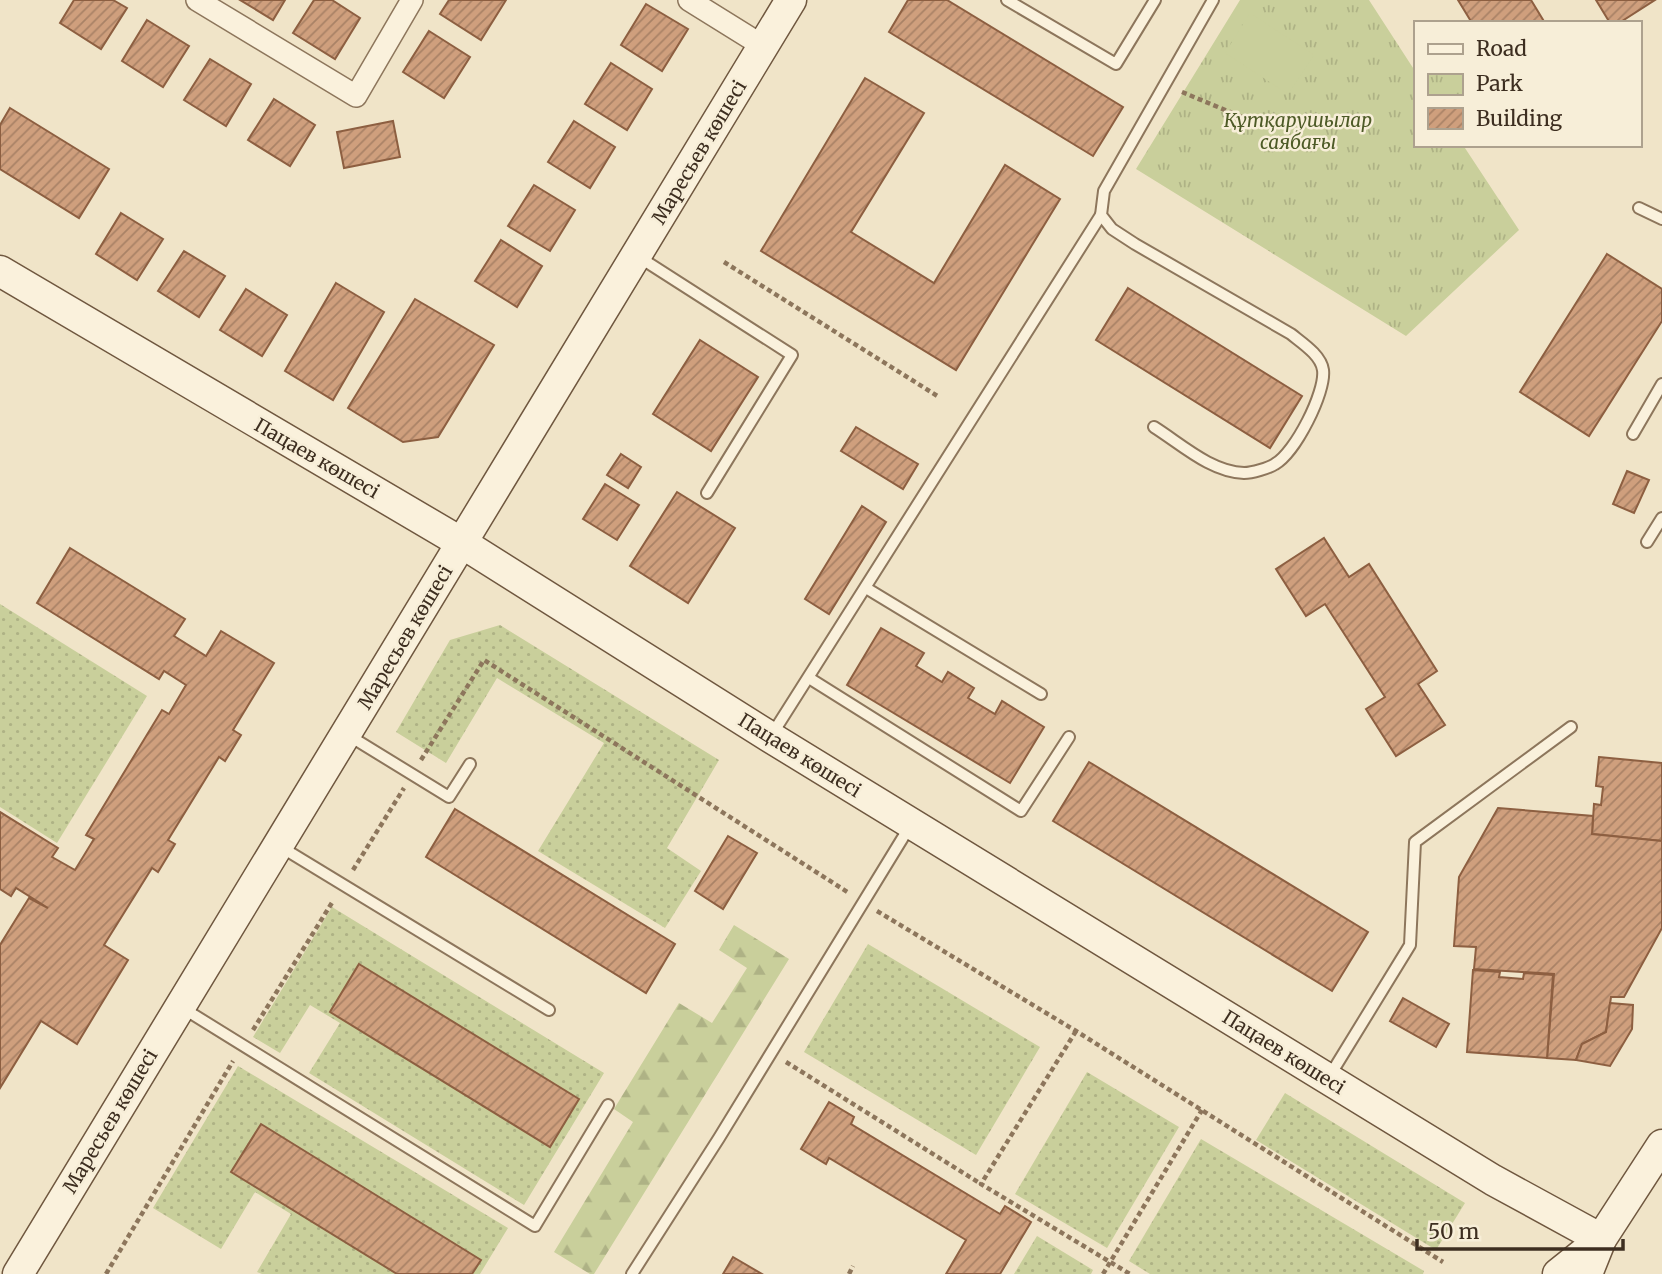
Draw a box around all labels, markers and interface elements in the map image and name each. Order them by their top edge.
legend [1414,21,1641,147]
text: Road [1476,35,1527,62]
text: Park [1476,70,1523,97]
street label: Маресьев көшесі [647,76,751,228]
text: Building [1476,105,1563,132]
park label: Құтқарушылар саябағы [1224,108,1372,154]
street label: Пацаев көшесі [250,413,384,503]
street label: Маресьев көшесі [353,561,457,713]
street label: Пацаев көшесі [734,708,866,802]
street label: Пацаев көшесі [1218,1005,1350,1099]
street label: Маресьев көшесі [58,1045,162,1197]
scale bar [1417,1208,1624,1252]
text: 50 m [1428,1218,1479,1245]

